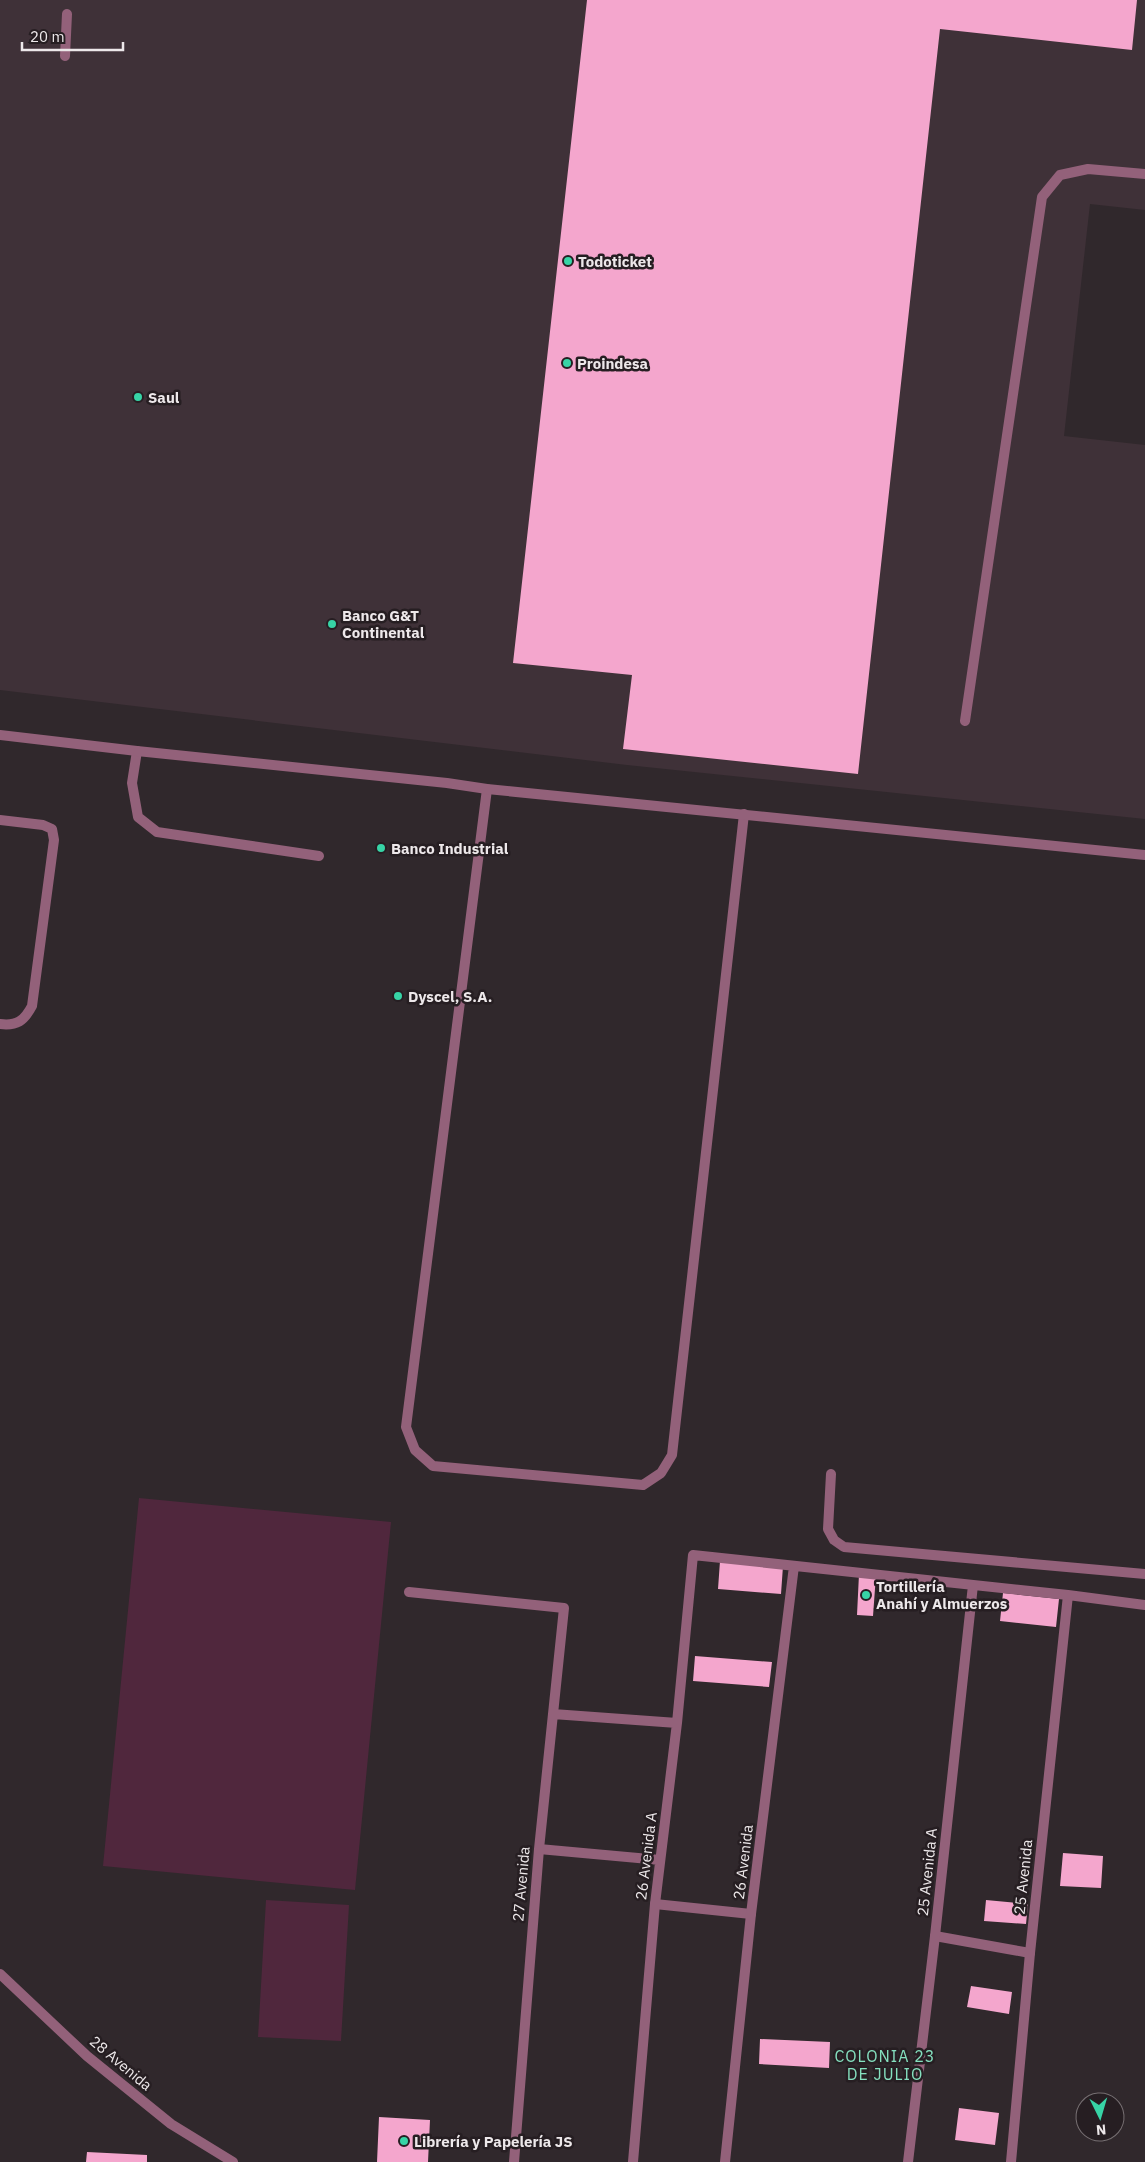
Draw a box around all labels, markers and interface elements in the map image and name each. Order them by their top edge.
scale bar [22,20,124,52]
text: 20 m [30,27,65,46]
place label: Todoticket [578,252,652,271]
marker: Todoticket [562,255,574,267]
place label: Proindesa [577,354,648,373]
marker: Proindesa [561,357,573,369]
place label: Saul [148,388,180,407]
marker: Saul [132,391,144,403]
place label: Banco G&T Continental [342,606,425,642]
marker: Banco G&T Continental [326,618,338,630]
place label: Banco Industrial [391,839,509,858]
marker: Banco Industrial [375,842,387,854]
place label: Dyscel, S.A. [408,987,492,1006]
marker: Dyscel, S.A. [392,990,404,1002]
place label: Tortillería Anahí y Almuerzos [876,1577,1008,1613]
marker: Tortillería Anahí y Almuerzos [860,1589,872,1601]
street label: 26 Avenida A [631,1811,661,1901]
street label: 26 Avenida [729,1823,757,1901]
street label: 25 Avenida A [913,1827,941,1917]
street label: 25 Avenida [1010,1839,1036,1915]
street label: 27 Avenida [508,1846,534,1922]
street label: 28 Avenida [86,2032,156,2094]
district label: COLONIA 23 DE JULIO [835,2046,935,2084]
north arrow [1075,2092,1125,2142]
text: N [1095,2121,1107,2139]
place label: Librería y Papelería JS [414,2132,573,2151]
marker: Librería y Papelería JS [398,2135,410,2147]

